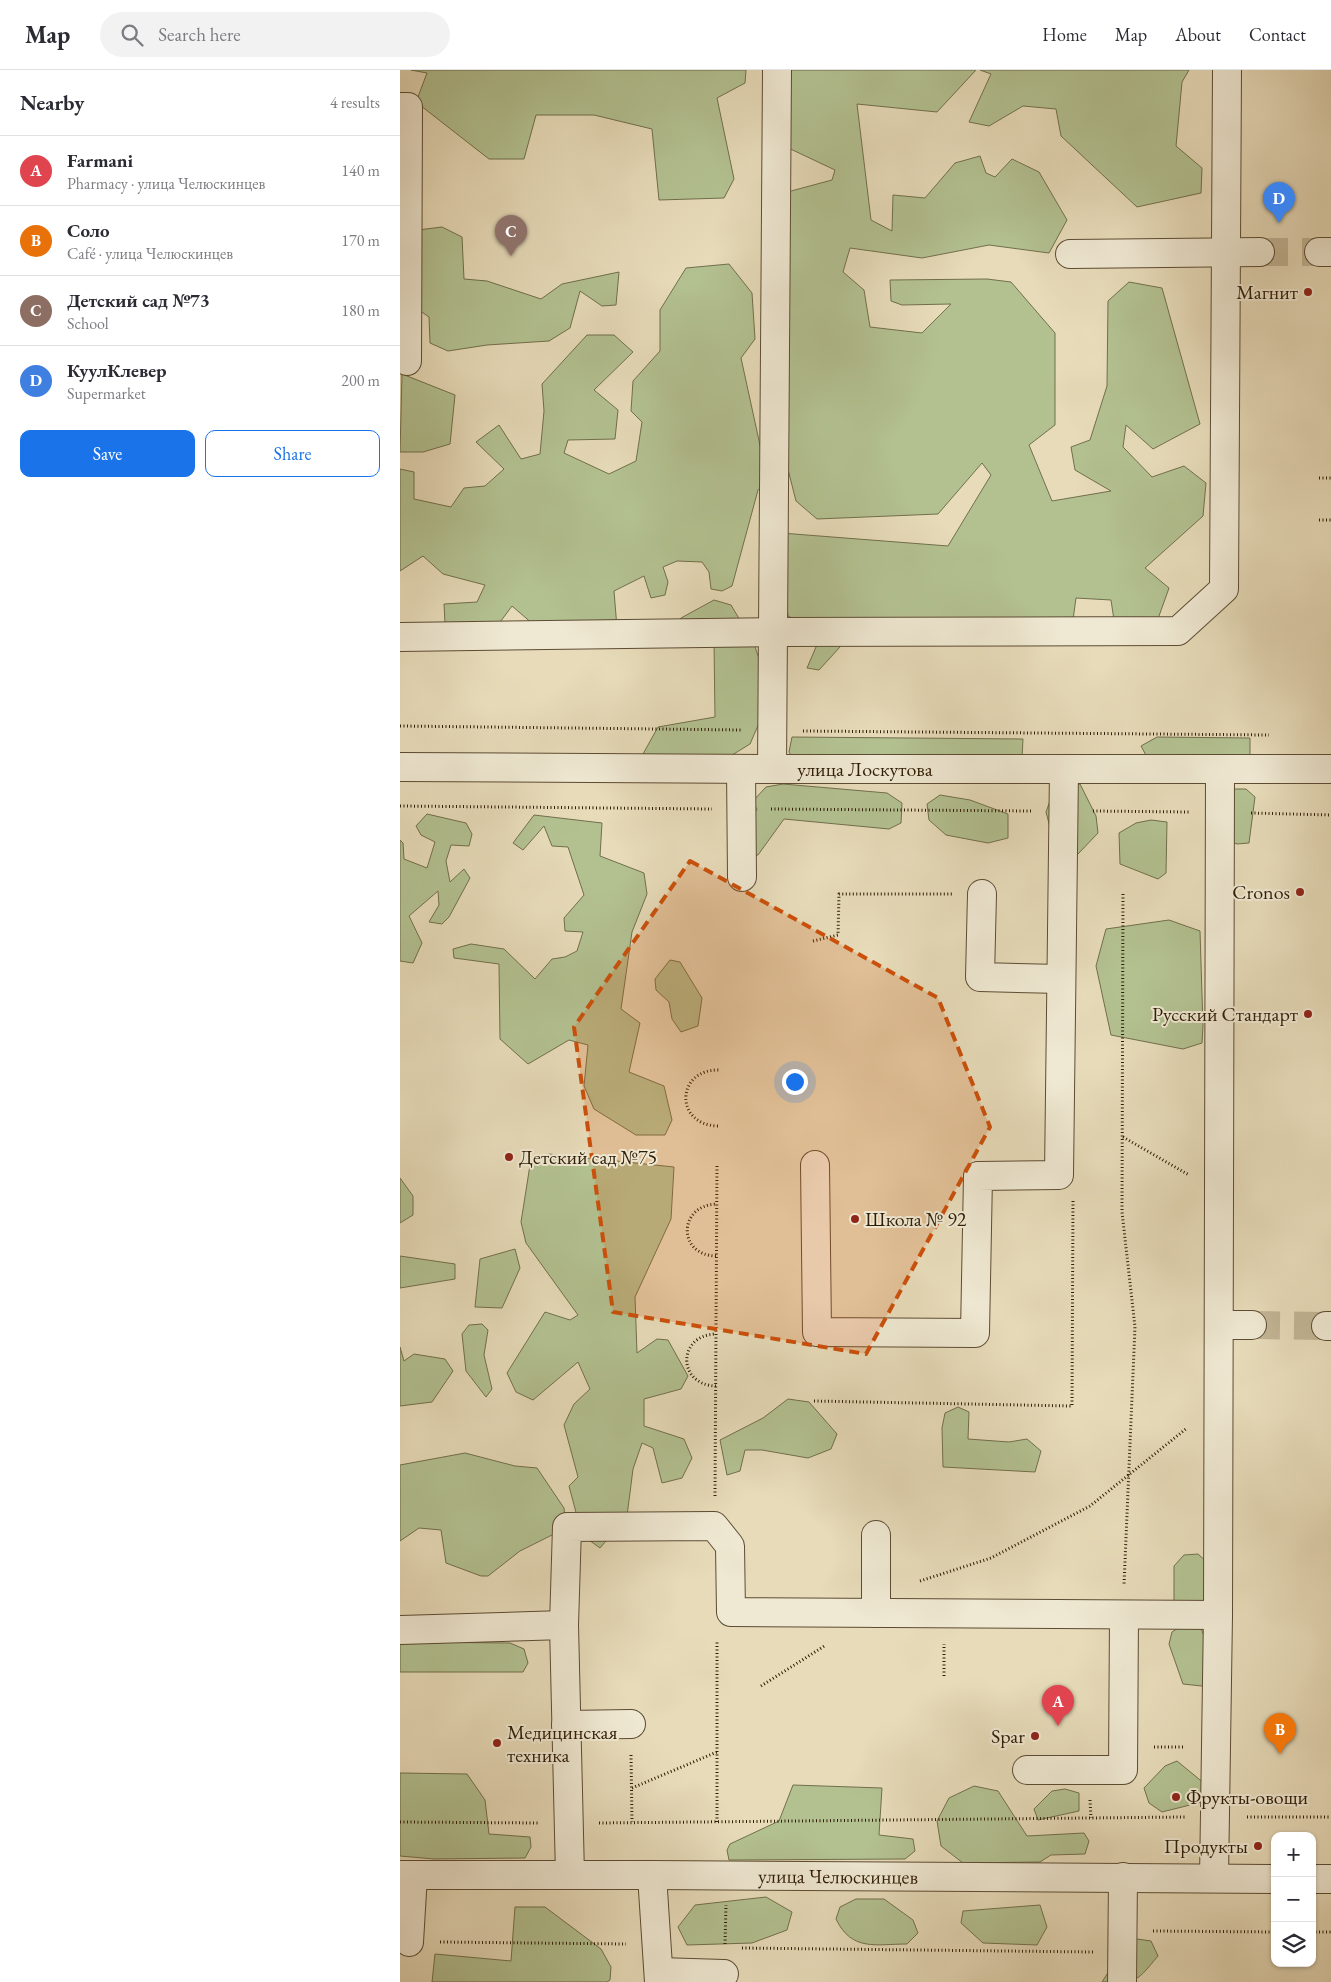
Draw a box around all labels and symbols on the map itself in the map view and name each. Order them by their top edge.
pin: D [1263,182,1295,223]
pin: C [495,215,527,256]
place label: Магнит [1236,279,1298,305]
marker: Магнит [1302,286,1314,298]
street label: улица Лоскутова [797,756,933,782]
place label: Cronos [1232,879,1290,905]
marker: Cronos [1294,886,1306,898]
place label: Русский Стандарт [1152,1001,1298,1027]
marker: Русский Стандарт [1302,1008,1314,1020]
your location [782,1069,808,1095]
place label: Детский сад №75 [519,1144,657,1170]
marker: Детский сад №75 [503,1151,515,1163]
place label: Школа № 92 [865,1206,967,1232]
marker: Школа № 92 [849,1213,861,1225]
pin: A [1042,1685,1074,1726]
pin: B [1264,1713,1296,1754]
place label: Медицинская техника [507,1719,617,1768]
place label: Spar [991,1723,1025,1749]
marker: Spar [1029,1730,1041,1742]
marker: Медицинская техника [491,1737,503,1749]
place label: Фрукты-овощи [1186,1784,1308,1810]
marker: Фрукты-овощи [1170,1791,1182,1803]
place label: Продукты [1164,1833,1248,1859]
marker: Продукты [1252,1840,1264,1852]
street label: улица Челюскинцев [758,1863,918,1890]

